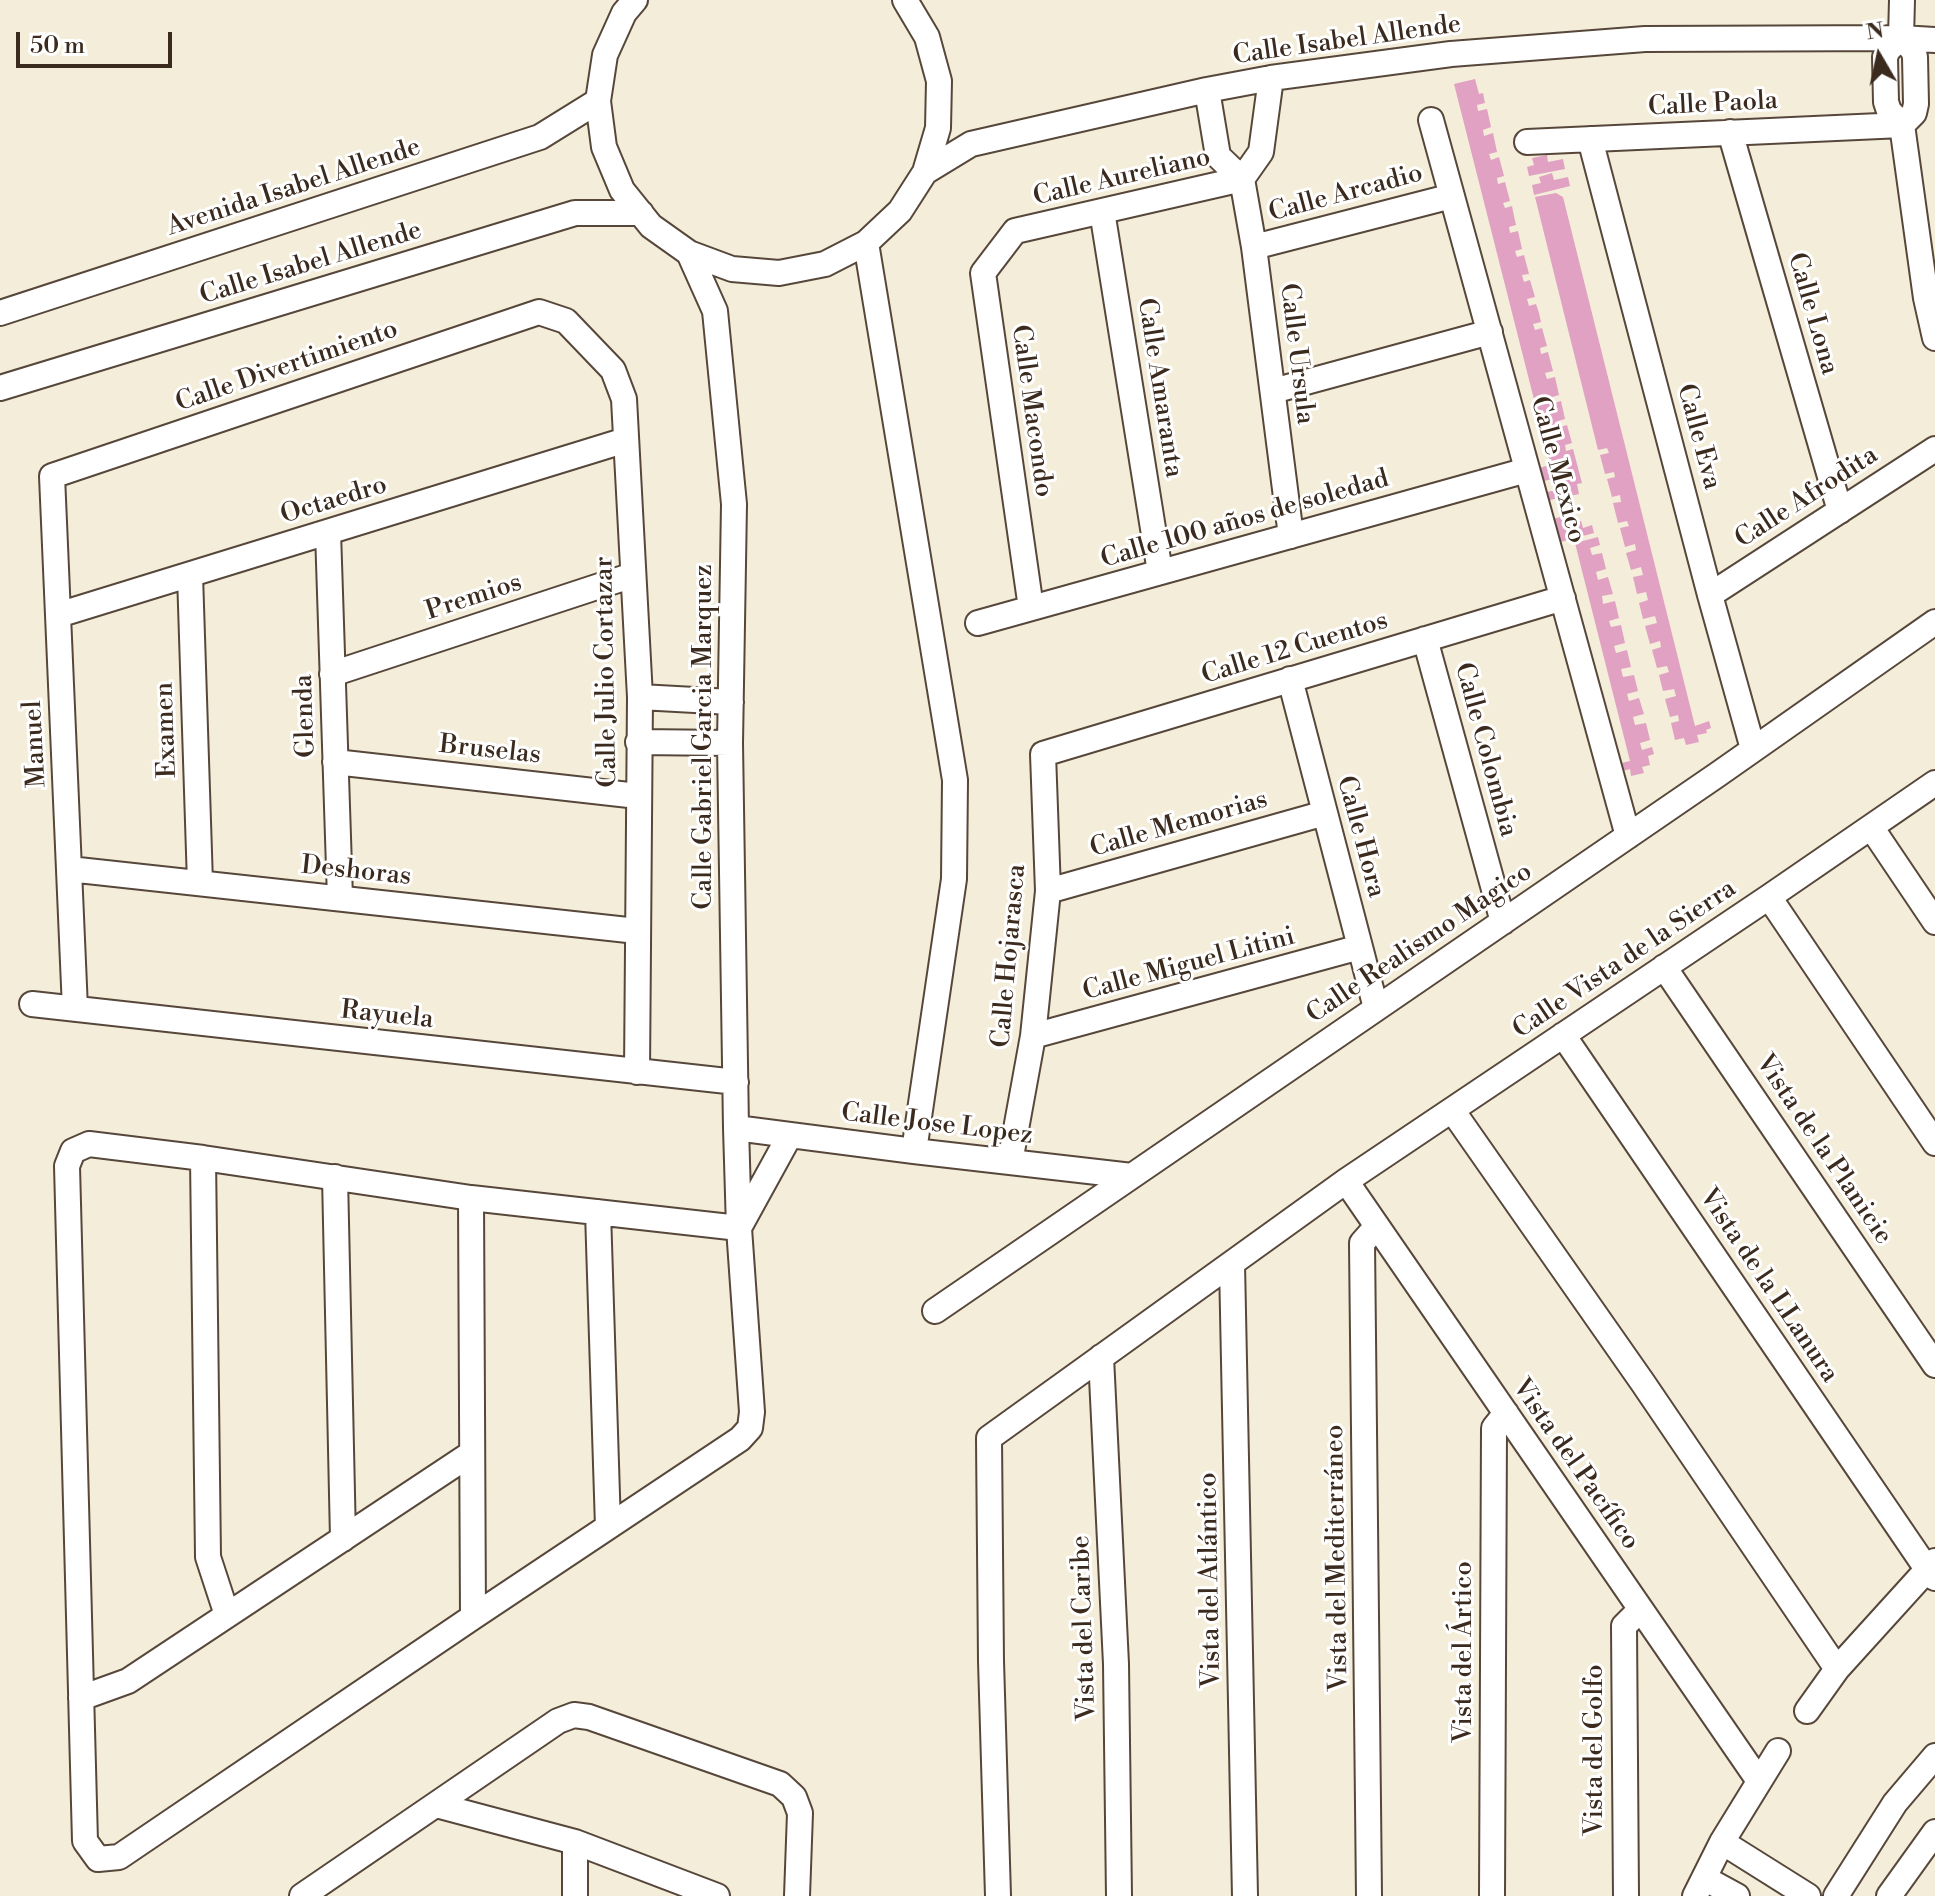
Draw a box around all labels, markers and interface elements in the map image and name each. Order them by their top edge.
street label: Calle Isabel Allende [1231,10,1463,72]
scale bar [20,16,176,66]
north arrow [1839,16,1919,96]
text: N [1864,17,1886,46]
text: 50 m [30,31,85,61]
street label: Calle Paola [1647,86,1779,124]
street label: Avenida Isabel Allende [163,132,425,244]
street label: Calle Aureliano [1030,142,1214,214]
street label: Calle Arcadio [1266,158,1426,230]
street label: Calle Isabel Allende [196,215,426,313]
street label: Calle Lona [1780,249,1844,379]
street label: Calle Ursula [1272,282,1320,426]
street label: Calle Amaranta [1129,296,1189,480]
street label: Calle Divertimiento [172,314,402,420]
street label: Calle Macondo [1003,323,1059,499]
street label: Calle Eva [1669,381,1727,493]
street label: Calle Mexico [1522,393,1592,547]
street label: Calle Afrodita [1730,440,1884,556]
street label: Calle 100 años de soledad [1098,464,1392,576]
street label: Octaedro [277,470,391,532]
street label: Calle Julio Cortazar [589,556,625,788]
street label: Calle Gabriel Garcia Marquez [689,564,721,910]
street label: Premios [422,568,526,628]
street label: Calle 12 Cuentos [1198,606,1392,692]
street label: Calle Colombia [1447,660,1523,840]
street label: Glenda [289,674,323,758]
street label: Examen [150,681,184,779]
street label: Manuel [18,700,54,788]
street label: Bruselas [438,730,542,772]
street label: Calle Hora [1329,773,1391,901]
street label: Calle Memorias [1087,785,1271,865]
street label: Deshoras [299,851,413,893]
street label: Calle Realismo Magico [1301,857,1539,1031]
street label: Calle Hojarasca [986,863,1034,1049]
street label: Calle Vista de la Sierra [1507,874,1743,1046]
street label: Calle Miguel Litini [1080,922,1298,1008]
street label: Rayuela [339,996,435,1036]
street label: Vista de la Planicie [1748,1049,1898,1251]
street label: Calle Jose Lopez [839,1098,1035,1152]
street label: Vista de la LLanura [1692,1183,1844,1389]
street label: Vista del Pacífico [1504,1374,1646,1556]
street label: Vista del Mediterráneo [1320,1424,1356,1692]
street label: Vista del Atlántico [1194,1472,1228,1688]
street label: Vista del Caribe [1066,1535,1104,1721]
street label: Vista del Ártico [1449,1561,1481,1743]
street label: Vista del Golfo [1580,1664,1612,1836]

